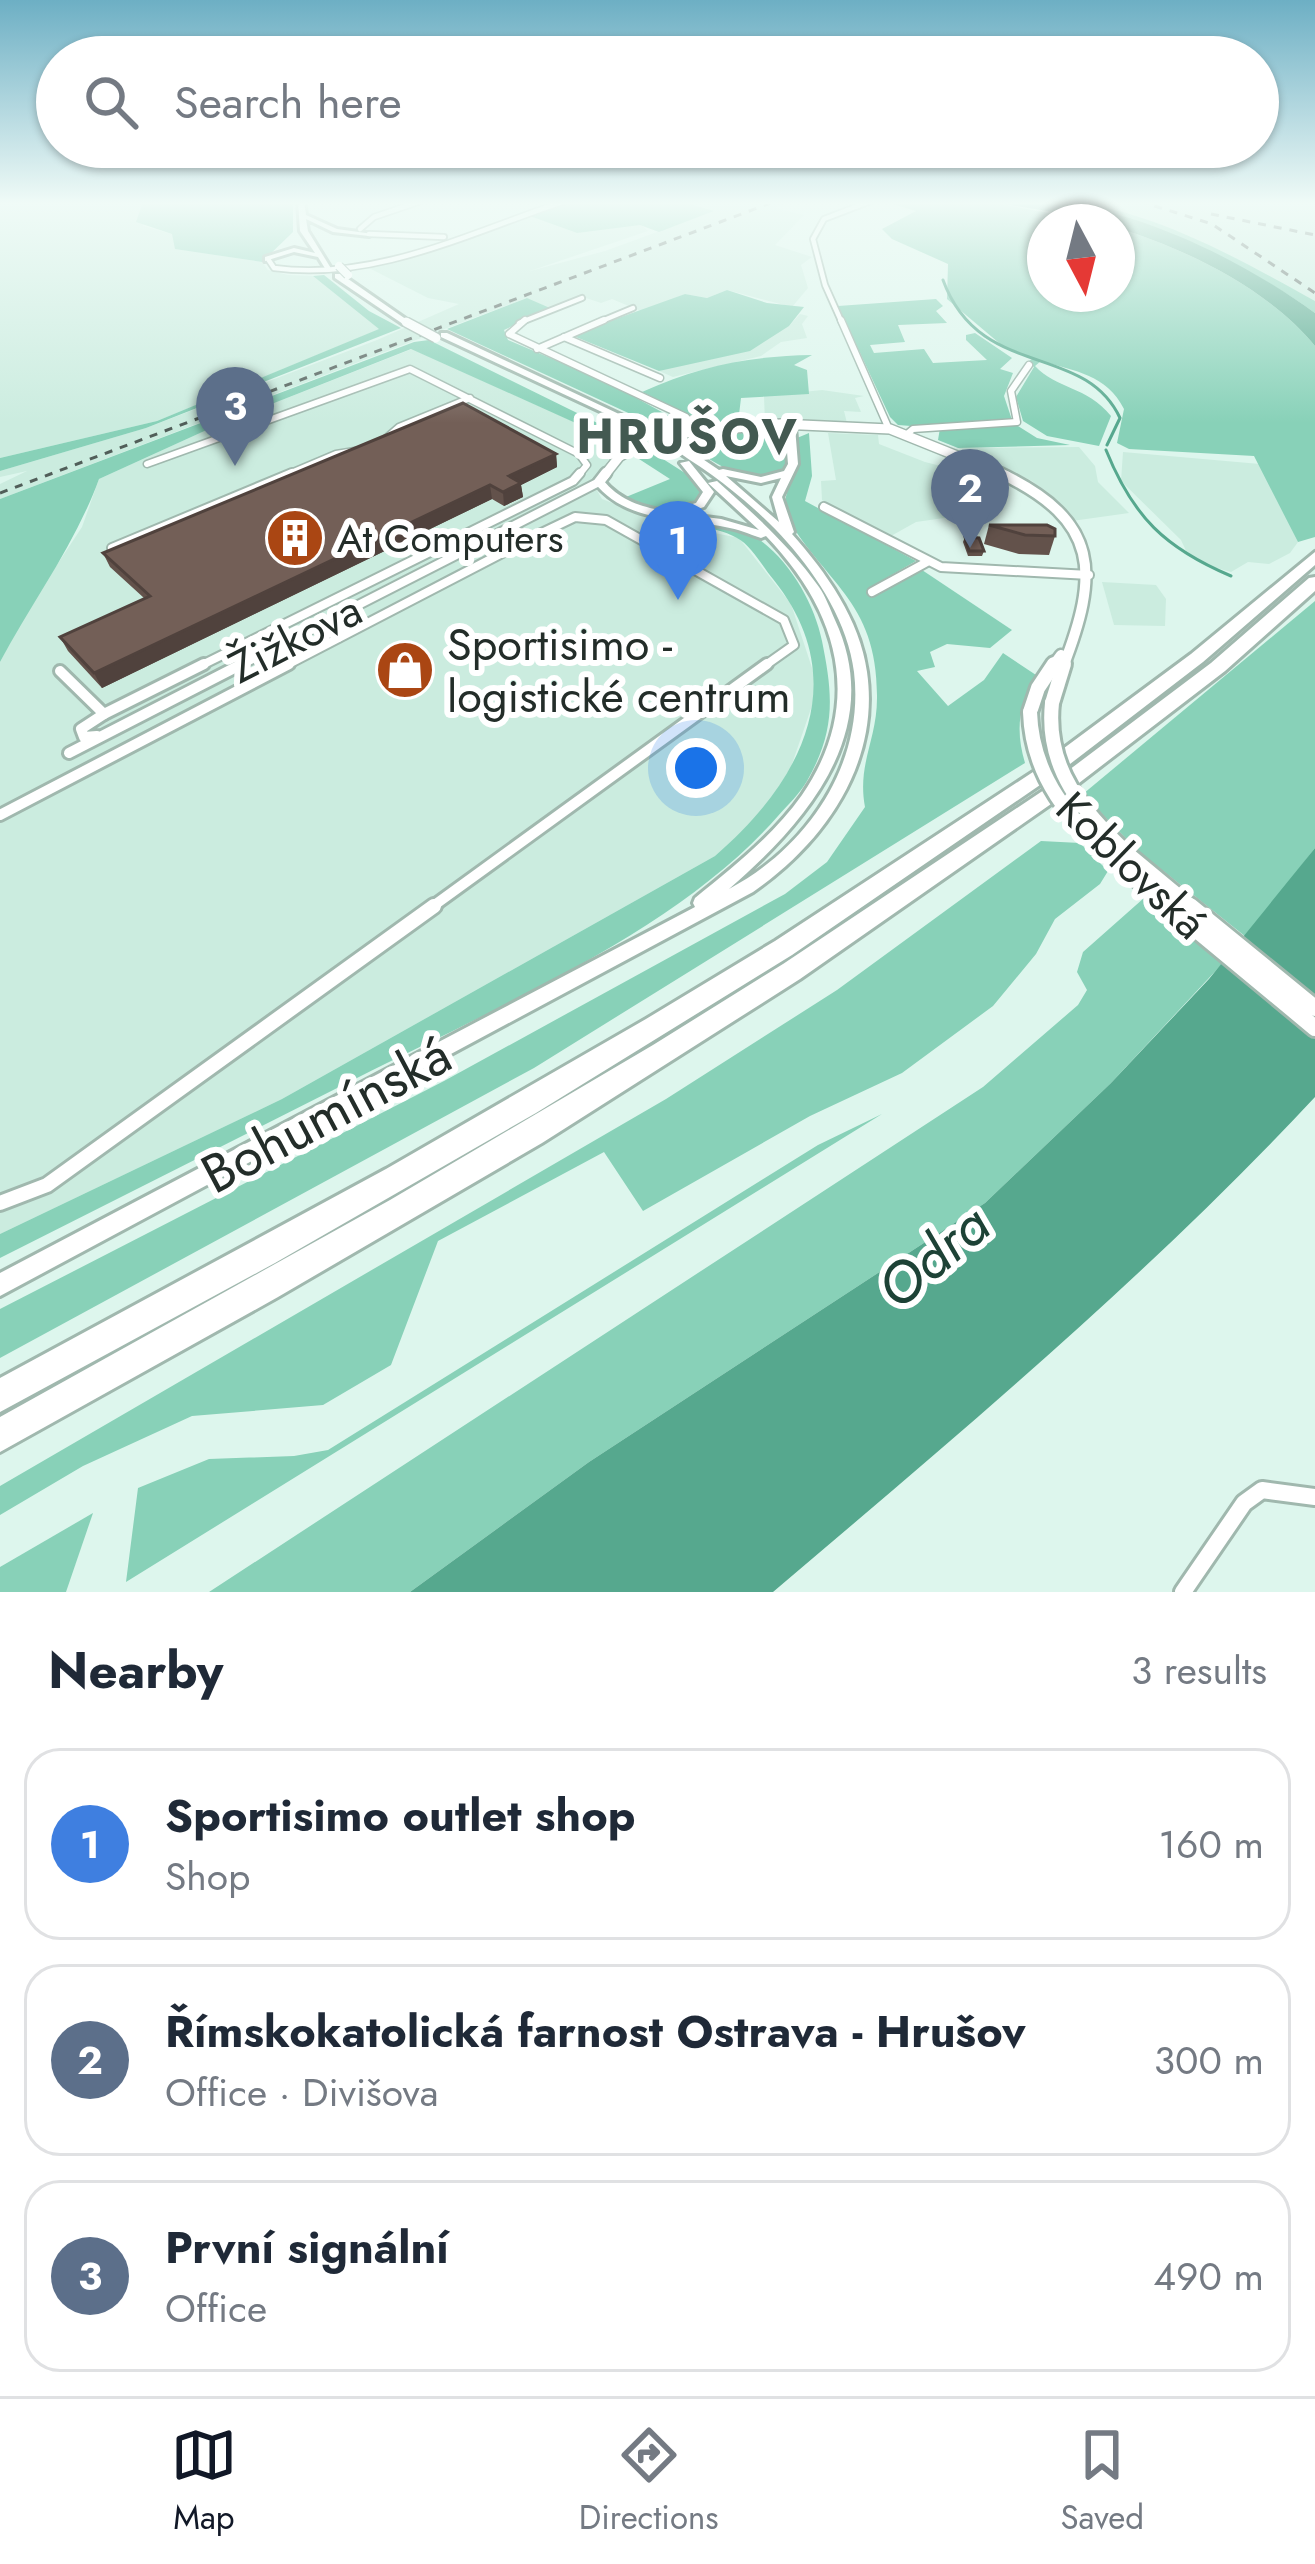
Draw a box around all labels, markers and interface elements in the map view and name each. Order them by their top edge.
search box [36,36,1279,168]
icon: search [78,69,144,135]
text: Search here [174,70,402,135]
north arrow [1027,204,1135,312]
pin: 3 [196,367,274,466]
district label: HRUŠOV [576,402,800,471]
pin: 2 [931,449,1009,548]
pin: 1 [639,501,717,600]
building icon: At Computers [264,507,326,569]
place label: At Computers [337,510,563,567]
street label: Žižkova [217,577,373,699]
place label: Sportisimo - logistické centrum [447,612,791,729]
shop icon: Sportisimo - logistické centrum [374,639,436,701]
your location [666,738,726,798]
street label: Koblovská [1041,777,1222,954]
street label: Bohumínská [187,1016,465,1212]
water label: Odra [858,1184,1008,1328]
text: Nearby [48,1633,223,1707]
text: 3 results [1131,1642,1267,1699]
text: Sportisimo outlet shop [165,1783,635,1848]
text: 1 [80,1816,100,1873]
text: 160 m [1158,1816,1264,1873]
text: Shop [165,1848,250,1905]
text: Římskokatolická farnost Ostrava - Hrušov [165,1999,1026,2064]
text: 2 [77,2032,103,2089]
text: 300 m [1154,2032,1264,2089]
text: Office · Divišova [165,2064,438,2121]
text: První signální [165,2215,449,2280]
text: 3 [78,2248,102,2305]
text: 490 m [1153,2248,1264,2305]
text: Office [165,2280,267,2337]
tab: Map [171,2422,237,2541]
tab: Directions [579,2422,719,2541]
tab: Saved [1060,2422,1144,2541]

